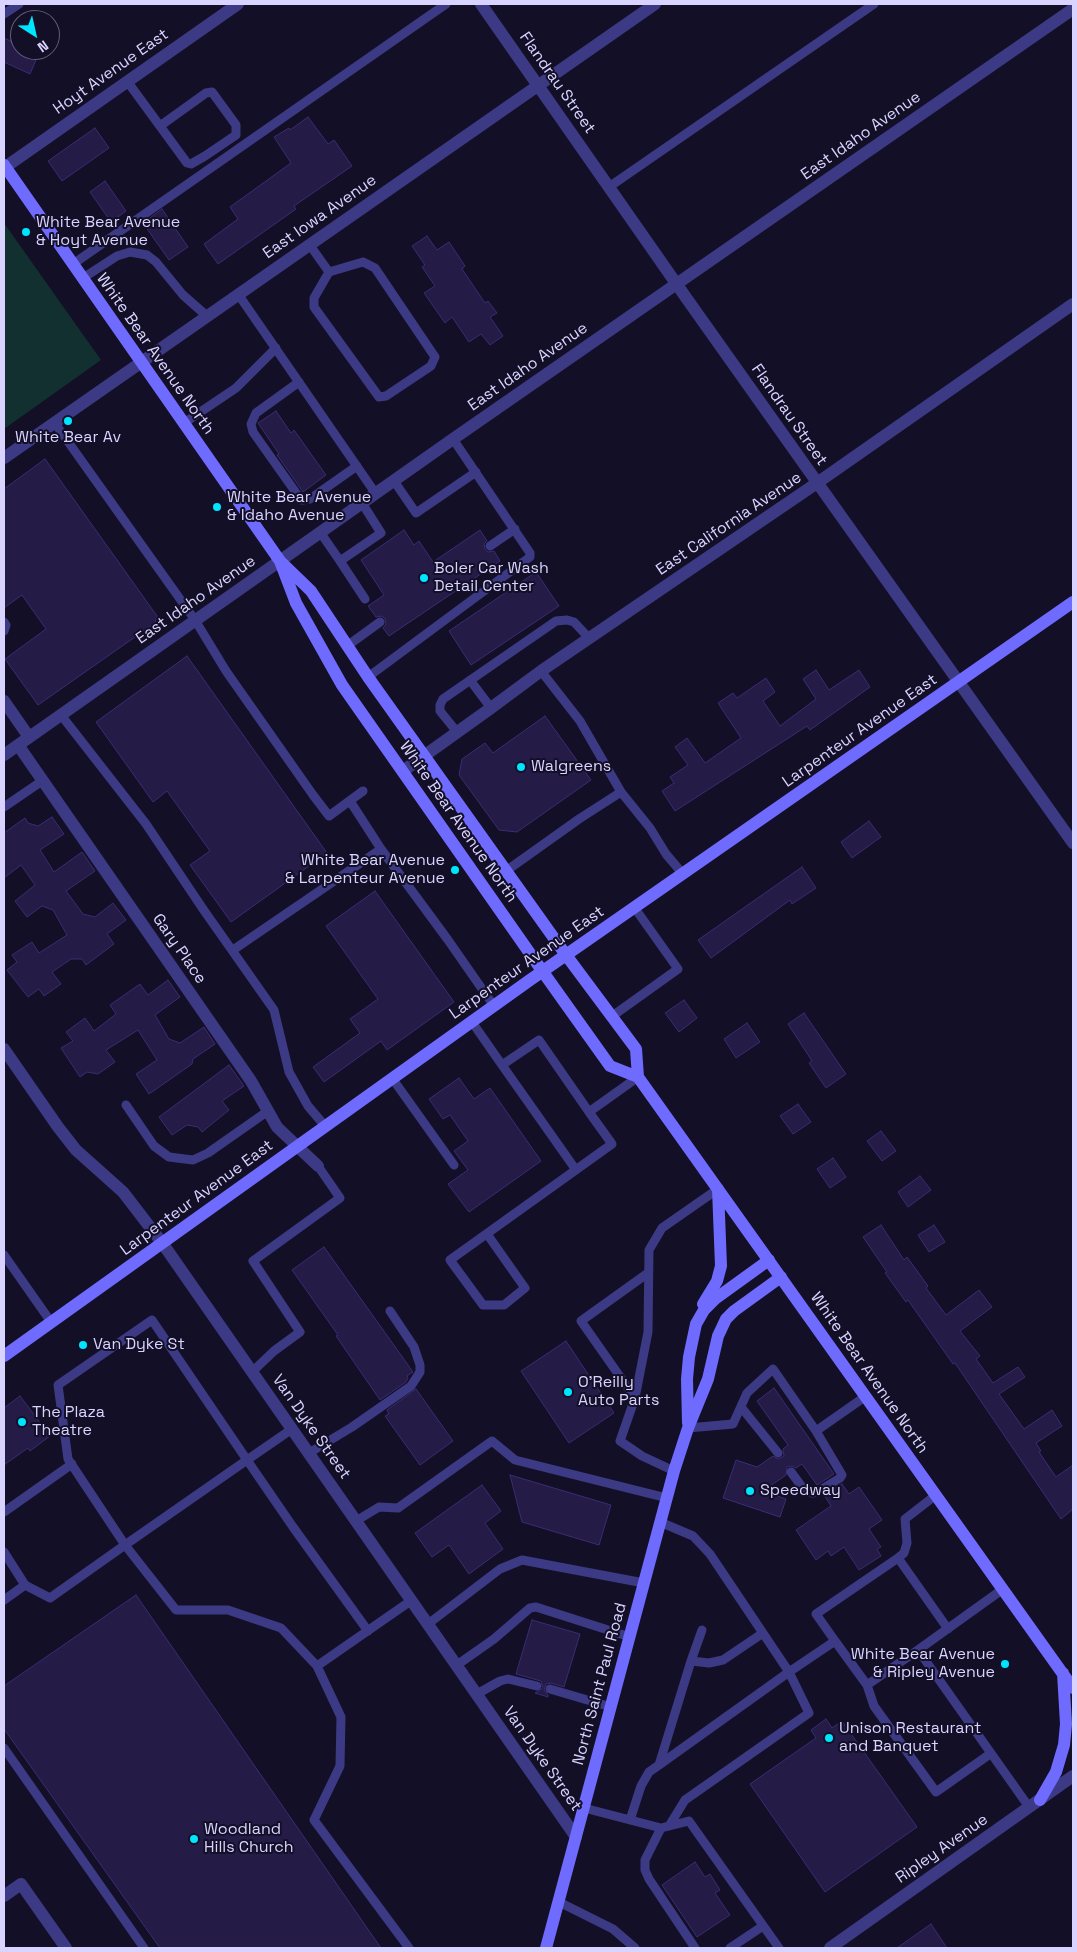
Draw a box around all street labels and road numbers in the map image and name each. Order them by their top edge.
street label: Hoyt Avenue East [50,25,172,119]
street label: Flandrau Street [515,29,599,137]
street label: East Idaho Avenue [798,88,924,184]
street label: East Iowa Avenue [260,171,380,263]
street label: White Bear Avenue North [92,270,218,438]
street label: East Idaho Avenue [465,319,591,415]
street label: Flandrau Street [747,361,831,469]
street label: East California Avenue [653,468,805,580]
street label: East Idaho Avenue [133,552,259,648]
street label: Larpenteur Avenue East [779,670,941,792]
street label: White Bear Avenue North [395,738,521,906]
street label: Larpenteur Avenue East [446,902,608,1024]
street label: Gary Place [148,910,210,988]
street label: Larpenteur Avenue East [117,1136,277,1260]
street label: White Bear Avenue North [806,1289,932,1457]
street label: Van Dyke Street [268,1371,354,1483]
street label: North Saint Paul Road [569,1601,631,1767]
street label: Van Dyke Street [499,1703,585,1815]
street label: Ripley Avenue [892,1810,992,1888]

